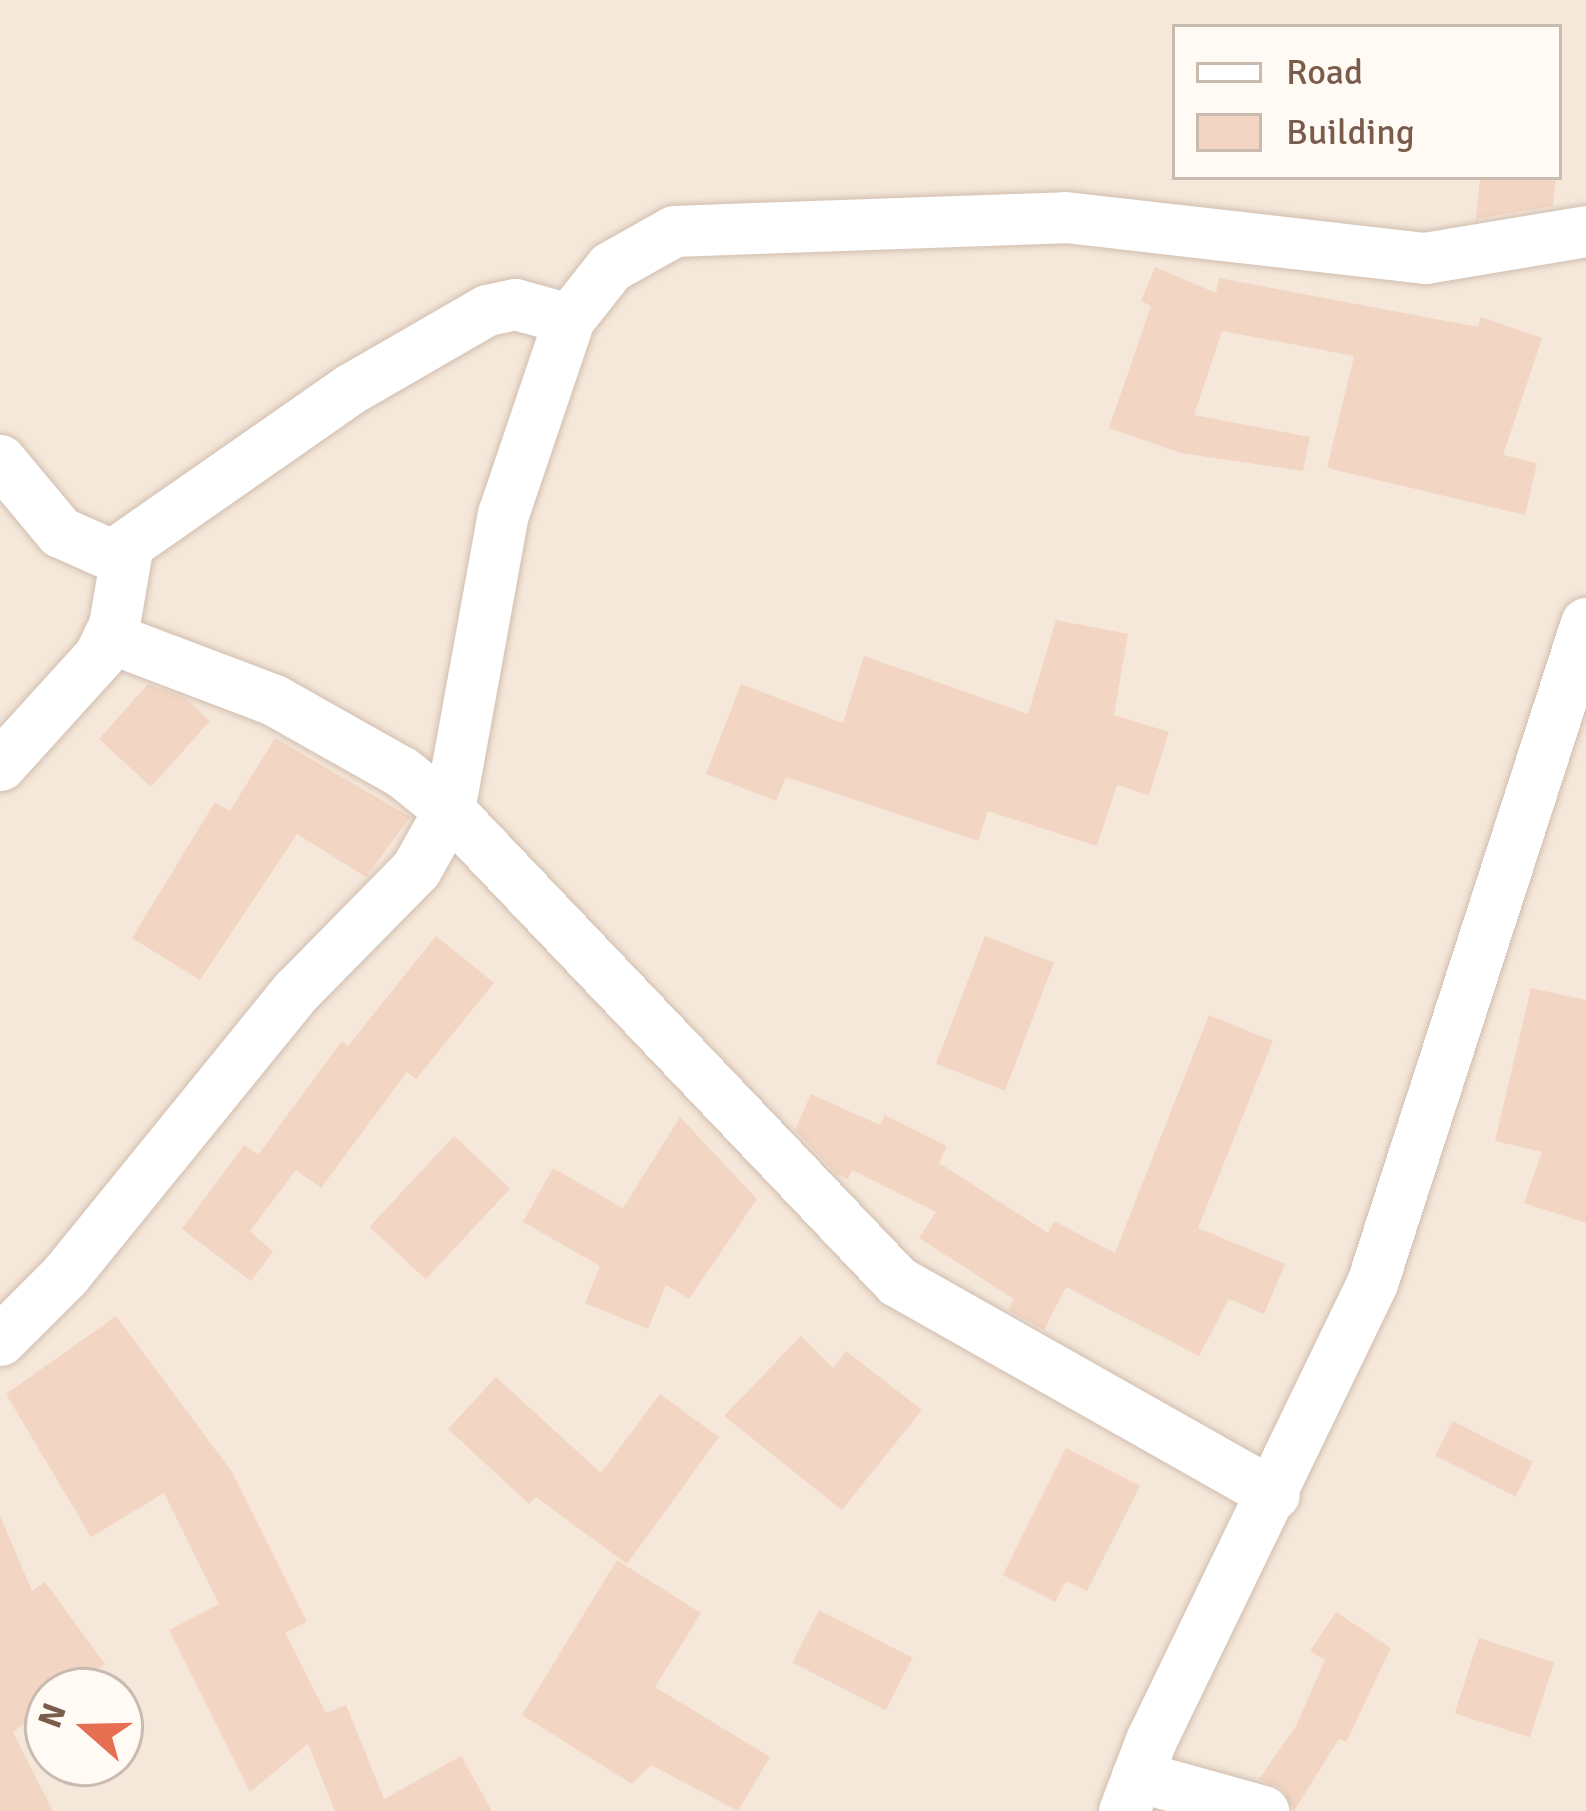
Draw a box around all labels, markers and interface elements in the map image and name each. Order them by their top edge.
legend [1172,24,1562,180]
text: Road [1286,50,1363,95]
text: Building [1286,110,1415,155]
north arrow [24,1667,144,1787]
text: N [29,1698,76,1733]

